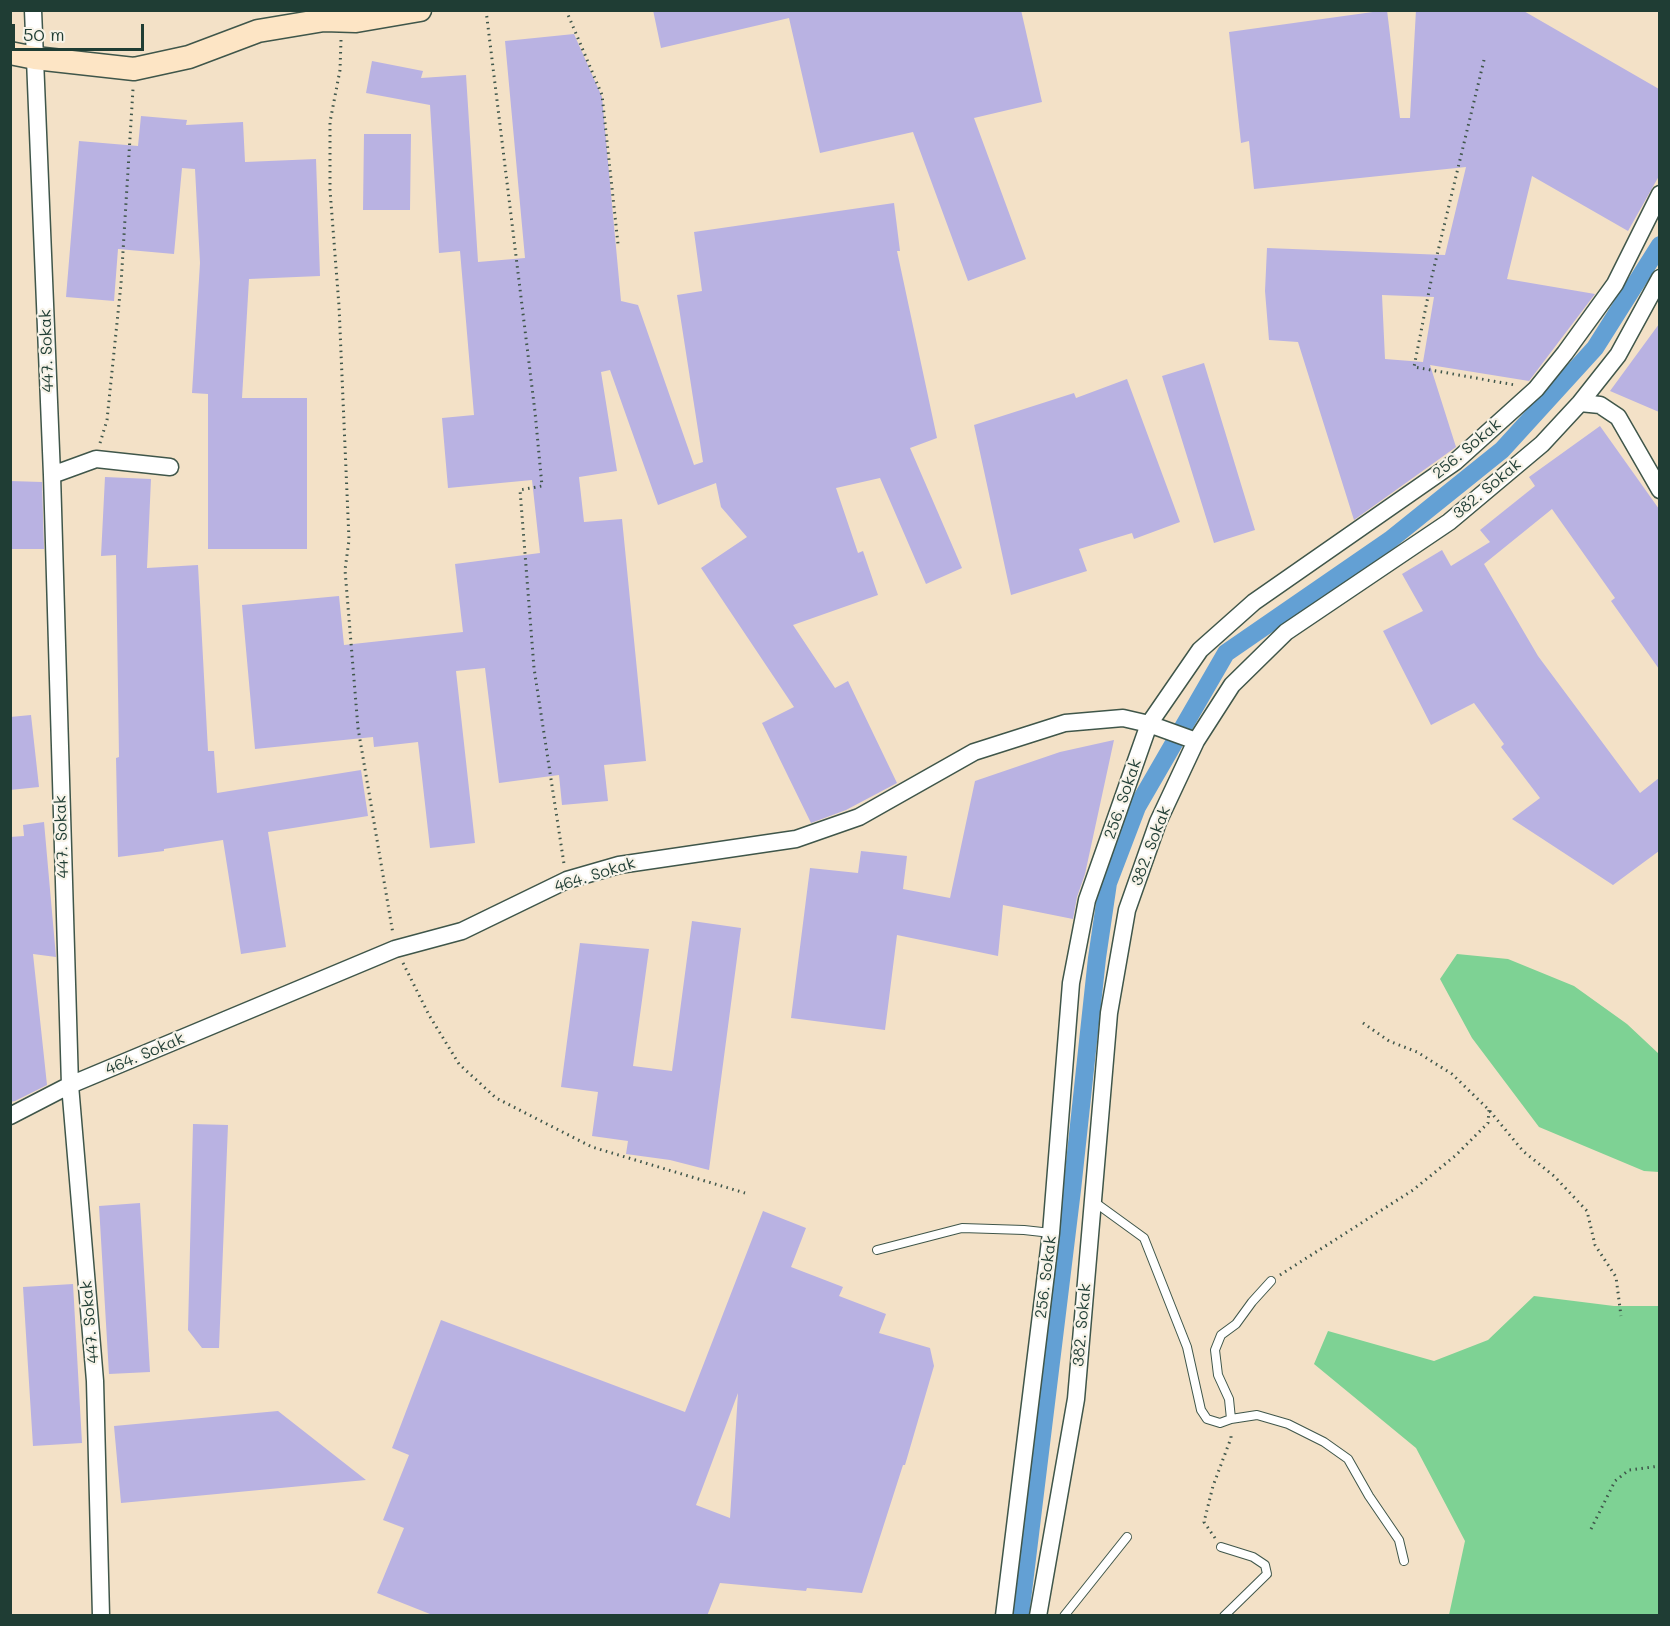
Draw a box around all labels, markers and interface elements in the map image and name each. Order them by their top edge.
scale bar [15,12,147,50]
text: 50 m [23,22,65,46]
street label: 447. Sokak [36,309,58,393]
street label: 256. Sokak [1429,415,1505,483]
street label: 382. Sokak [1449,455,1525,523]
street label: 256. Sokak [1100,757,1146,841]
street label: 447. Sokak [51,795,73,879]
street label: 382. Sokak [1127,804,1175,888]
street label: 464. Sokak [552,854,638,896]
street label: 464. Sokak [103,1029,187,1079]
street label: 256. Sokak [1031,1235,1061,1319]
street label: 447. Sokak [77,1280,103,1364]
street label: 382. Sokak [1069,1283,1095,1367]

